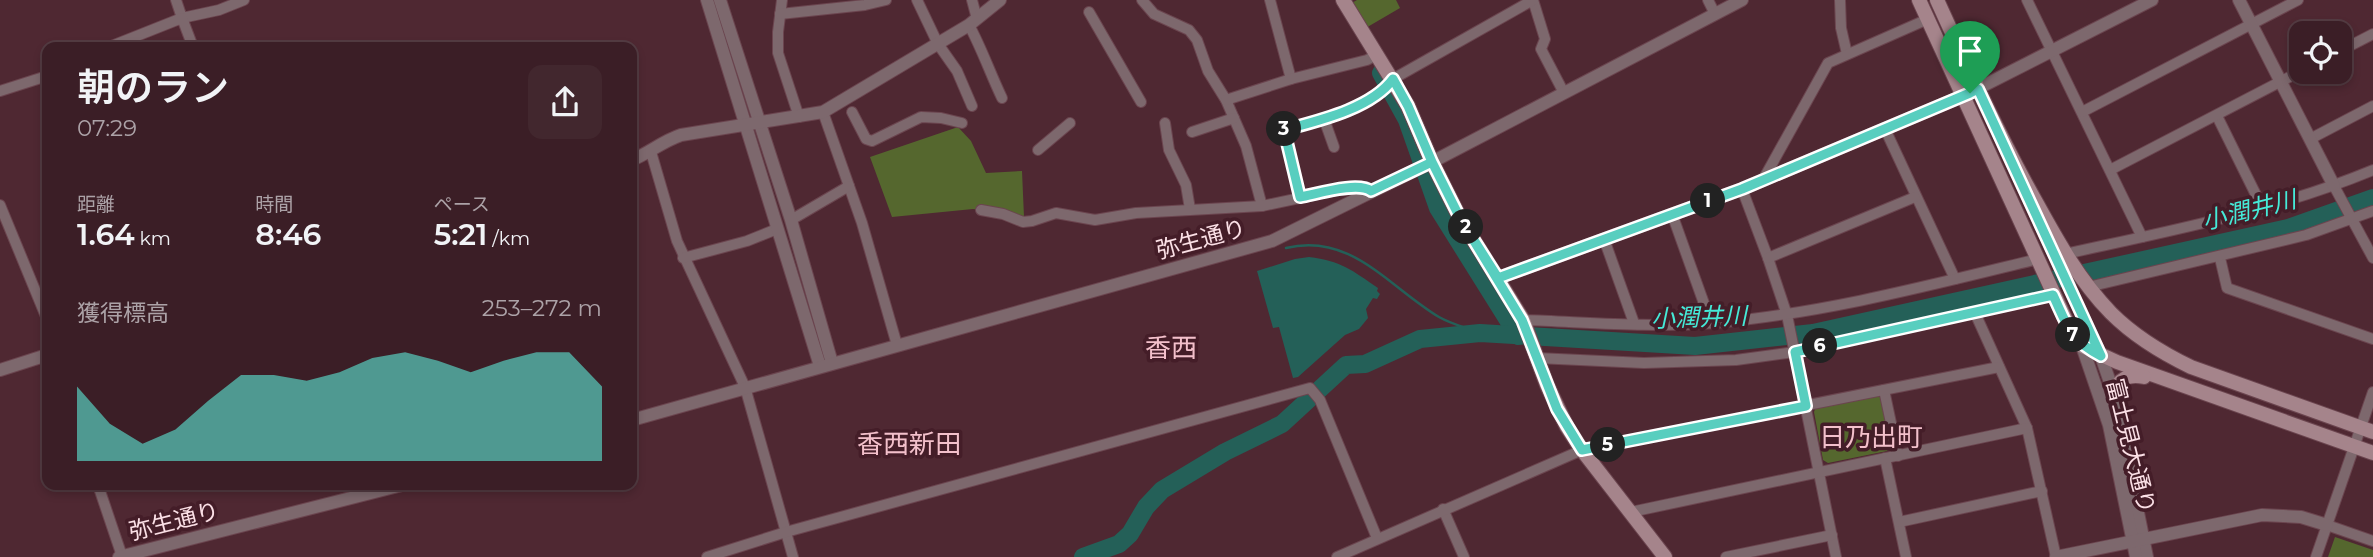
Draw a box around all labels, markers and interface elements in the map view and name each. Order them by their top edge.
pin [1940,21,2000,93]
map controls [2289,21,2352,84]
button: locate [2289,21,2352,84]
icon: arrive [1951,32,1989,70]
text: 朝のラン [77,64,229,111]
button: share [528,65,602,139]
pin: 3 [1266,111,1302,146]
text: 07:29 [77,114,137,142]
text: 3 [1278,117,1289,140]
pin: 1 [1690,184,1726,218]
water label: 小潤井川 [2199,184,2302,236]
text: 1 [1704,189,1711,212]
text: 距離 [77,193,115,216]
text: 時間 [255,193,293,216]
text: ペース [434,193,490,216]
pin: 2 [1448,210,1484,244]
street label: 弥生通り [1153,214,1249,264]
text: 2 [1460,215,1471,238]
text: 1.64 [77,216,135,253]
text: 8:46 [255,216,321,253]
text: 5:21 [434,216,487,253]
text: km [135,227,171,250]
text: /km [487,227,530,250]
text: 253–272 m [482,294,602,322]
text: 獲得標高 [77,299,169,327]
water label: 小潤井川 [1651,301,1750,333]
pin: 7 [2056,318,2090,352]
text: 7 [2067,323,2078,346]
pin: 6 [1802,328,1838,364]
district label: 香西 [1145,332,1197,364]
text: 6 [1813,334,1826,357]
street label: 富士見大通り [2101,376,2161,516]
district label: 日乃出町 [1819,421,1923,453]
district label: 香西新田 [857,428,961,460]
pin: 5 [1590,428,1626,462]
text: 5 [1602,433,1613,456]
street label: 弥生通り [126,496,222,546]

